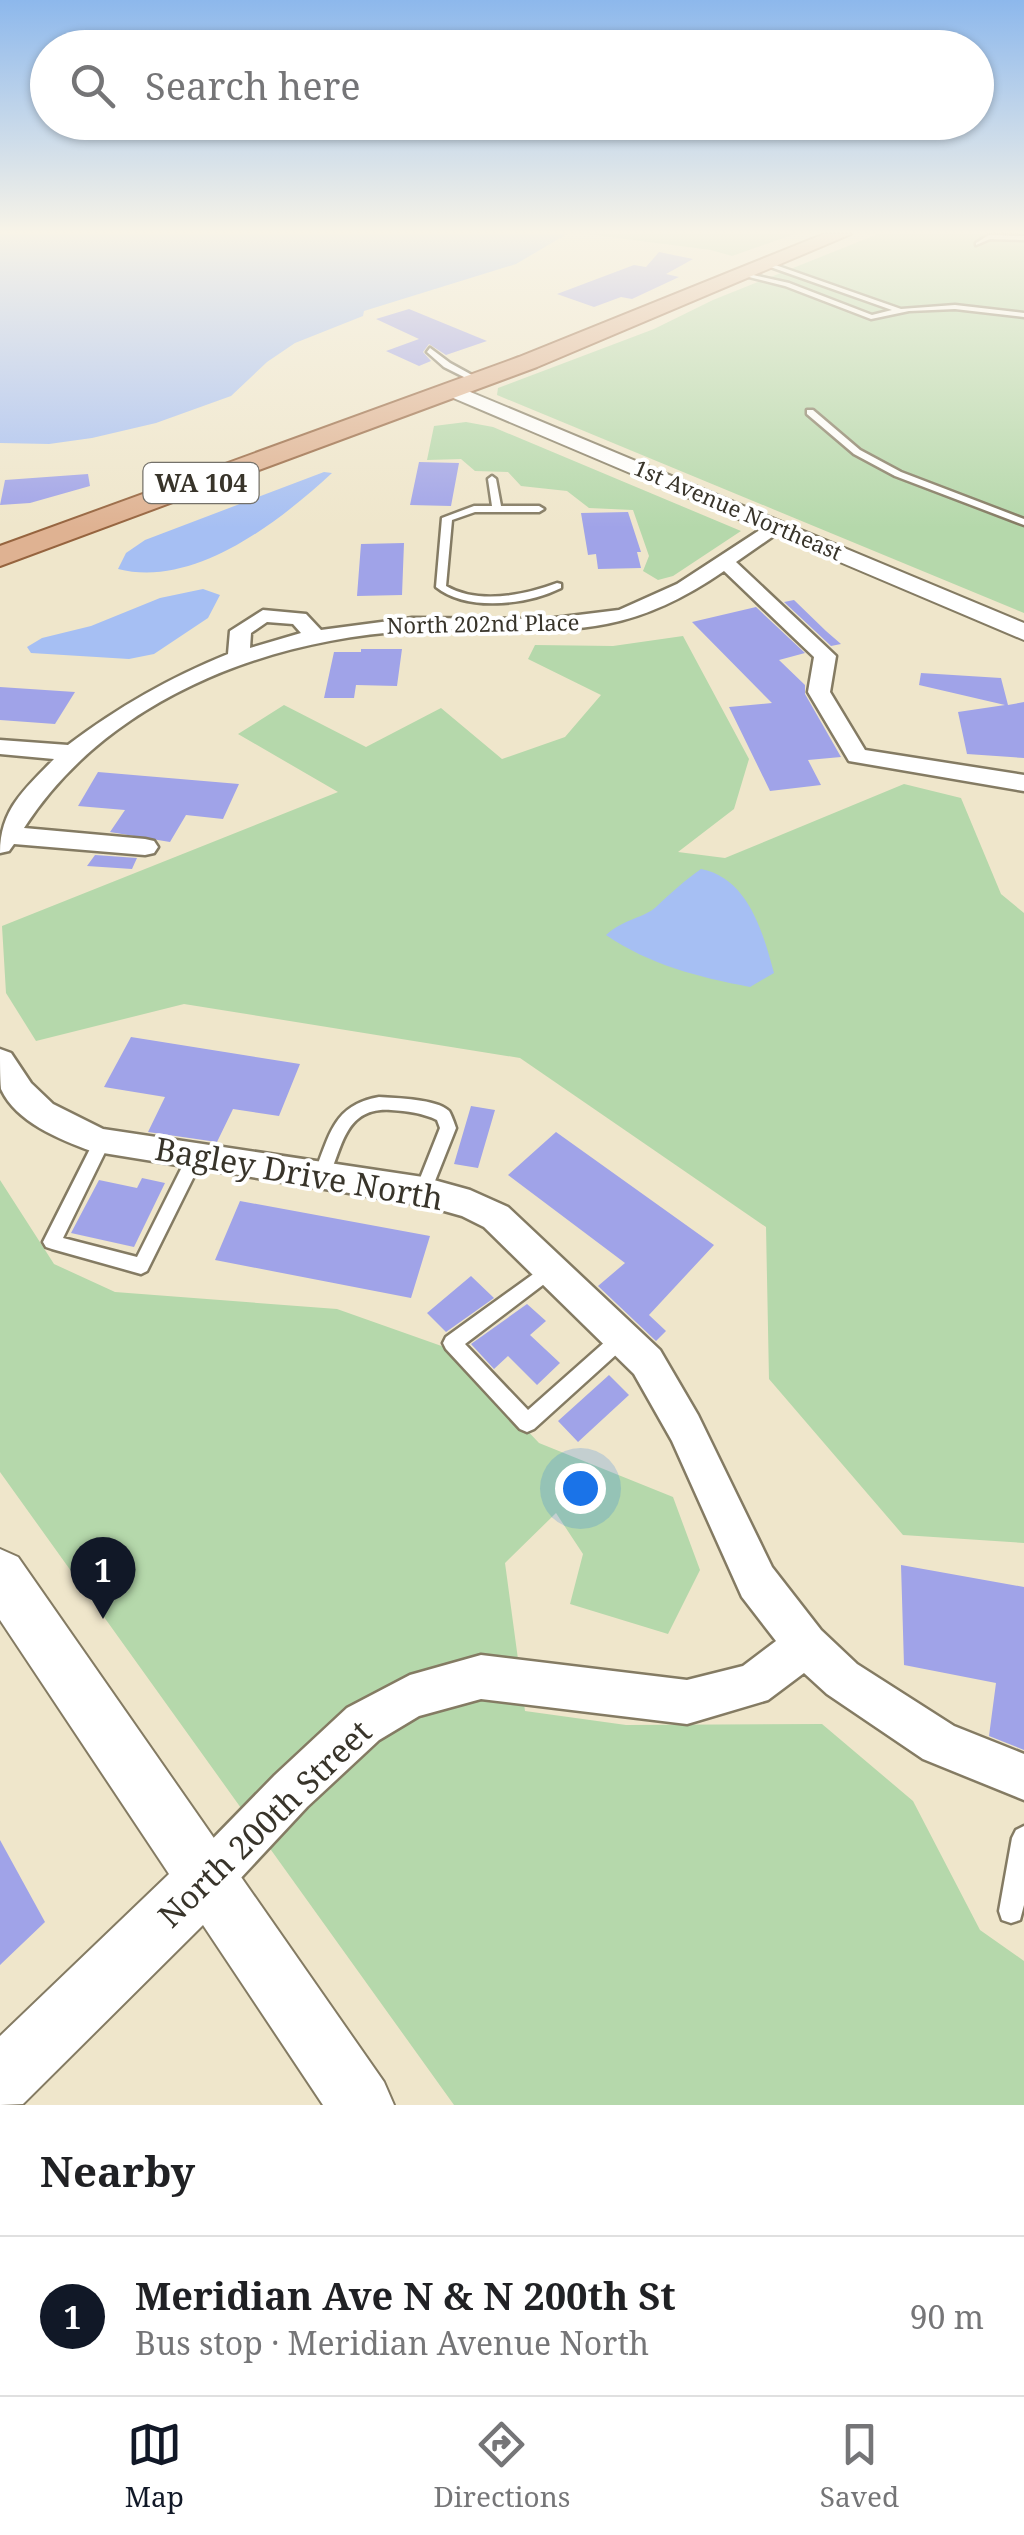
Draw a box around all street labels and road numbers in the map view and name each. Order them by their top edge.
street label: 1st Avenue Northeast [630,452,847,567]
road number: WA 104 [144,463,258,503]
street label: North 202nd Place [386,606,580,640]
street label: Bagley Drive North [152,1126,447,1219]
street label: North 200th Street [148,1710,380,1936]

